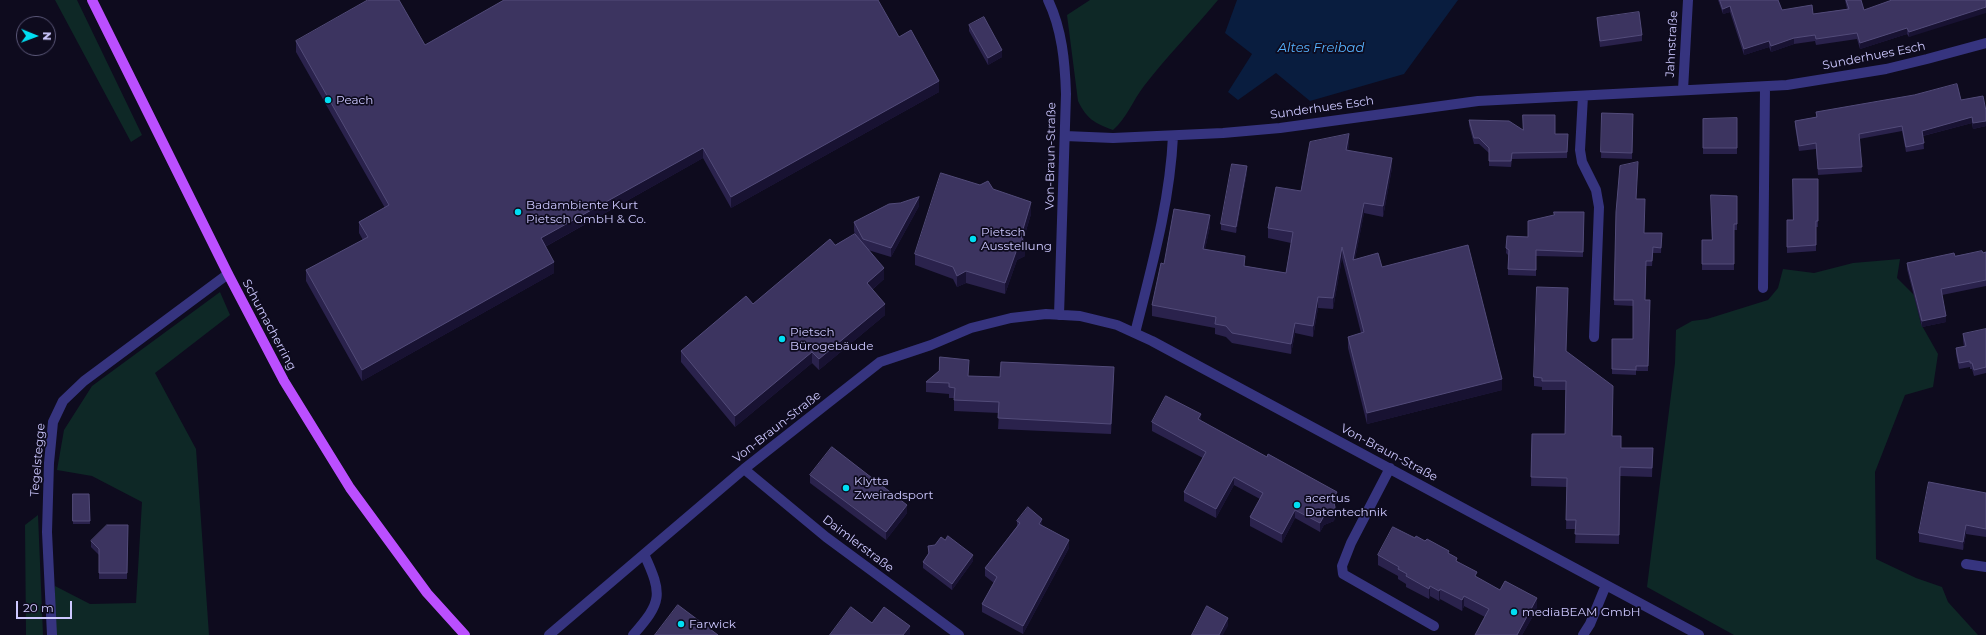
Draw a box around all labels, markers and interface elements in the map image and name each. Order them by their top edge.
street label: Jahnstraße [1663,10,1681,78]
north arrow [16,16,56,56]
text: N [40,32,54,41]
street label: Sunderhues Esch [1821,39,1927,73]
water label: Altes Freibad [1278,40,1364,56]
place label: Peach [336,93,373,107]
street label: Sunderhues Esch [1269,94,1375,122]
marker: Peach [323,95,333,105]
street label: Von-Braun-Straße [1043,102,1059,210]
place label: Badambiente Kurt Pietsch GmbH & Co. [526,198,646,226]
marker: Badambiente Kurt Pietsch GmbH & Co. [513,207,523,217]
place label: Pietsch Ausstellung [981,225,1052,253]
marker: Pietsch Ausstellung [968,234,978,244]
street label: Schumacherring [239,277,299,373]
place label: Pietsch Bürogebäude [790,325,873,353]
marker: Pietsch Bürogebäude [777,334,787,344]
street label: Von-Braun-Straße [730,388,824,466]
street label: Von-Braun-Straße [1338,421,1440,485]
street label: Tegelstegge [28,423,48,497]
place label: Klytta Zweiradsport [854,474,933,502]
marker: Klytta Zweiradsport [841,483,851,493]
place label: acertus Datentechnik [1305,491,1387,519]
marker: acertus Datentechnik [1292,500,1302,510]
street label: Daimlerstraße [819,512,897,576]
scale bar [18,593,74,619]
text: 20 m [23,600,54,615]
place label: mediaBEAM GmbH [1522,605,1641,619]
marker: mediaBEAM GmbH [1509,607,1519,617]
place label: Farwick [689,617,736,631]
marker: Farwick [676,619,686,629]

